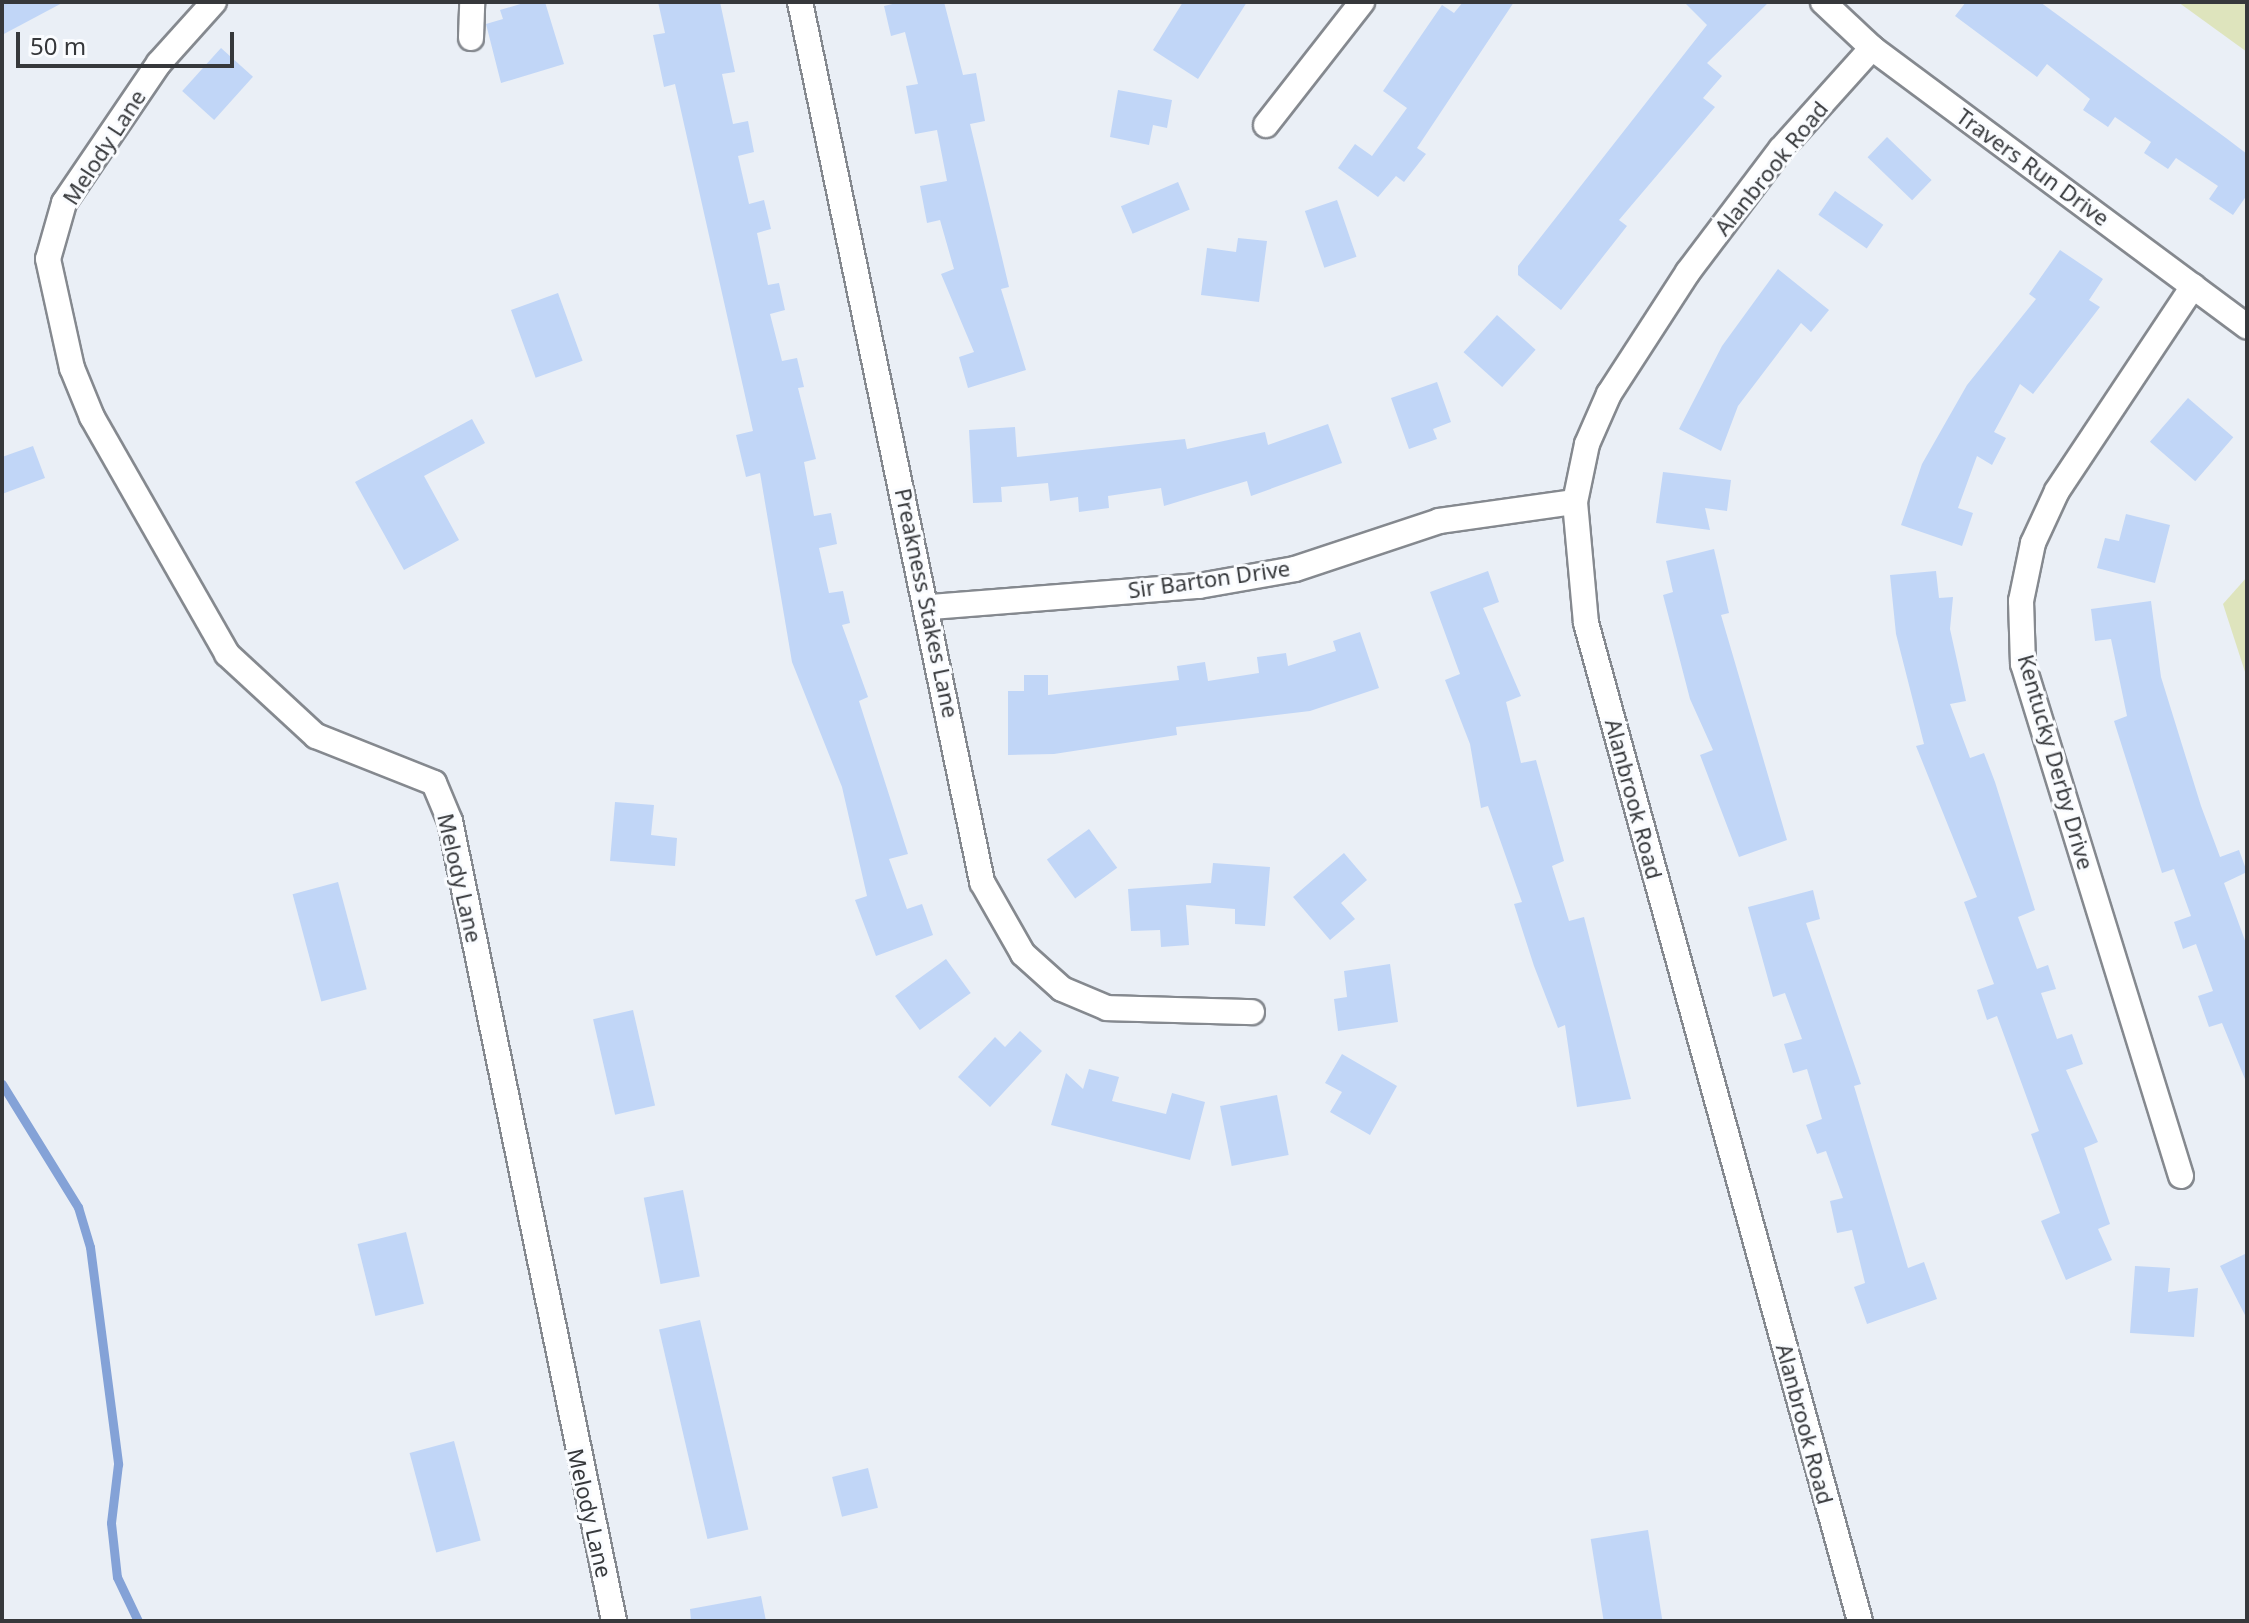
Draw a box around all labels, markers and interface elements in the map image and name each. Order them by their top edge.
scale bar [20,16,238,66]
text: 50 m [30,29,86,62]
street label: Melody Lane [57,85,151,209]
street label: Alanbrook Road [1709,96,1833,240]
street label: Travers Run Drive [1952,103,2114,231]
street label: Preakness Stakes Lane [890,486,964,720]
street label: Sir Barton Drive [1126,555,1292,603]
street label: Kentucky Derby Drive [2013,651,2099,873]
street label: Alanbrook Road [1600,716,1668,882]
street label: Melody Lane [432,811,488,945]
street label: Alanbrook Road [1771,1341,1839,1507]
street label: Melody Lane [562,1446,618,1580]

